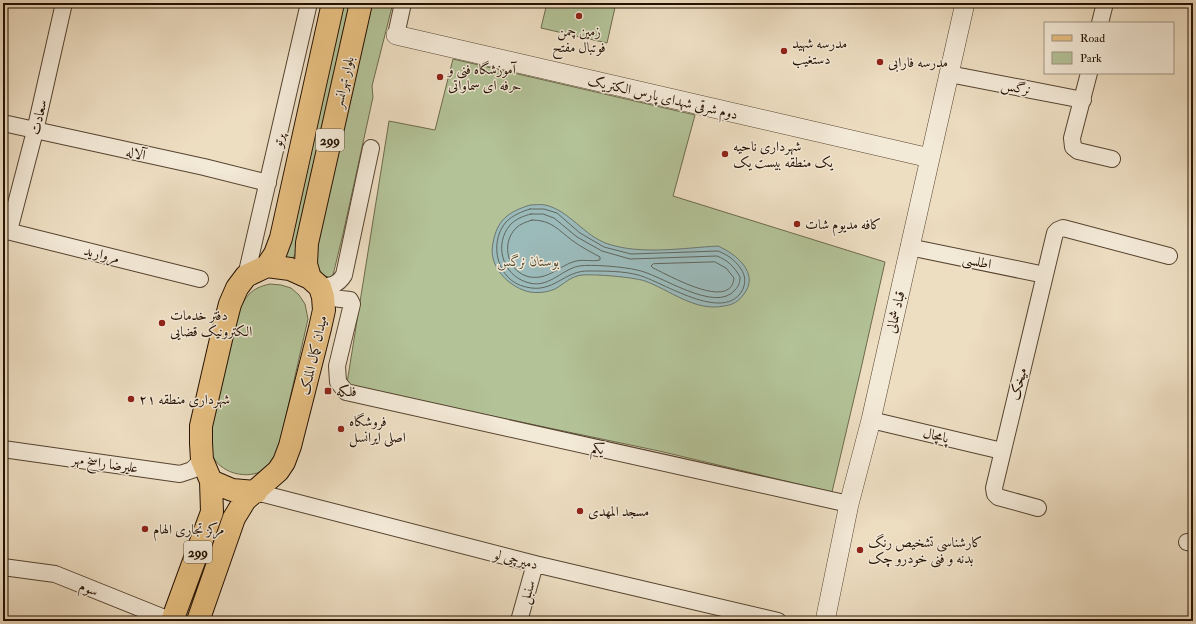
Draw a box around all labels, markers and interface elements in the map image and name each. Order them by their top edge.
marker: زمین چمن فوتبال مفتح [574,11,584,21]
legend [1044,22,1174,74]
place label: زمین چمن فوتبال مفتح [552,23,606,60]
text: Road [1080,31,1105,46]
place label: مدرسه شهید دستغیب [792,35,847,69]
marker: مدرسه شهید دستغیب [779,46,789,56]
text: Park [1080,51,1102,66]
street label: بلوار تهرانسر [329,54,359,112]
place label: مدرسه فارابی [888,54,948,72]
marker: مدرسه فارابی [875,57,885,67]
place label: آموزشگاه فنی و حرفه ای سماواتی [446,60,521,94]
marker: آموزشگاه فنی و حرفه ای سماواتی [435,72,445,82]
street label: دوم شرقی شهدای پارس الکتریک [585,72,740,127]
street label: نرگس [999,76,1032,100]
street label: سعادت [26,98,51,136]
road number: 299 [316,129,344,151]
street label: پرتو [268,130,289,151]
place label: شهرداری ناحیه یک منطقه بیست یک [733,138,834,171]
street label: آلاله [125,143,149,164]
marker: شهرداری ناحیه یک منطقه بیست یک [720,149,730,159]
place label: کافه مدیوم شات [805,216,881,237]
marker: کافه مدیوم شات [792,219,802,229]
street label: مروارید [82,242,122,268]
street label: اطلسی [961,250,993,274]
park label: بوستان نرگس [497,253,560,271]
street label: قباد شمالی [882,289,909,335]
place label: دفتر خدمات الکترونیک قضایی [170,307,252,341]
street label: میدان کمال الملک [296,314,331,397]
marker: دفتر خدمات الکترونیک قضایی [157,318,167,328]
street label: میخک [1006,366,1031,402]
place label: فلکه [336,383,357,400]
marker: فلکه [323,386,333,396]
place label: شهرداری منطقه ۲۱ [139,391,230,409]
marker: شهرداری منطقه ۲۱ [126,394,136,404]
place label: فروشگاه اصلی ایرانسل [349,412,406,448]
marker: فروشگاه اصلی ایرانسل [336,424,346,434]
street label: پامچال [921,424,952,449]
street label: یکم [589,439,607,463]
street label: علیرضا راسخ مهر [68,450,139,480]
place label: مسجد المهدی [588,503,649,520]
marker: مسجد المهدی [575,506,585,516]
place label: مرکز تجاری الهام [153,521,224,542]
marker: مرکز تجاری الهام [140,524,150,534]
place label: کارشناسی تشخیص رنگ بدنه و فنی خودرو چک [868,533,982,568]
road number: 299 [184,541,212,563]
street label: دمیرچی لو [490,545,540,573]
marker: کارشناسی تشخیص رنگ بدنه و فنی خودرو چک [855,545,865,555]
street label: سوم [75,577,101,604]
street label: سنبل [516,578,541,606]

